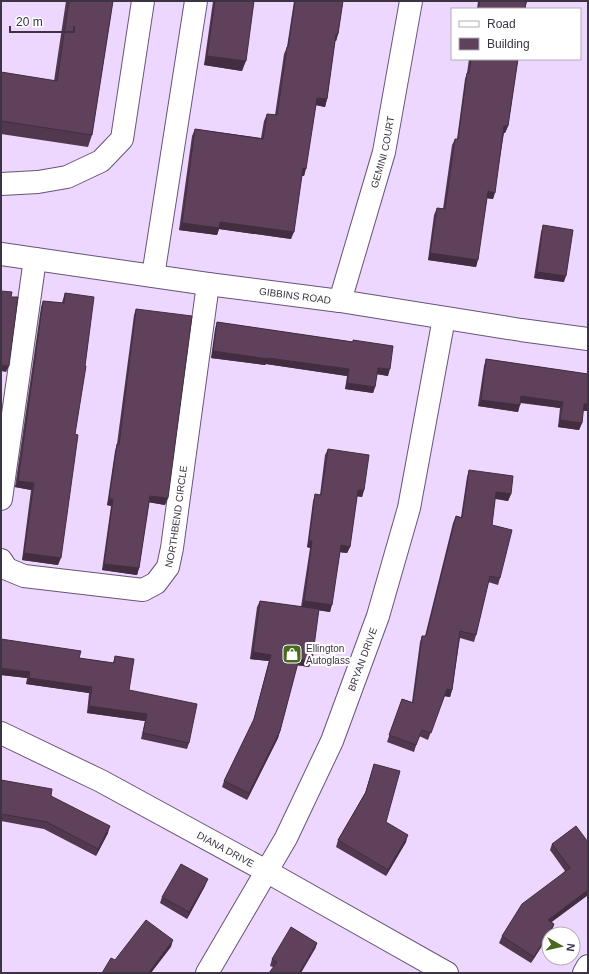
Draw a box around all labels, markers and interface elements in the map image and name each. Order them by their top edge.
scale bar [10,8,74,34]
legend [451,8,581,60]
text: 20 m [16,15,43,29]
text: Road [487,17,516,31]
text: Building [487,37,530,51]
street label: GEMINI COURT [369,115,396,189]
street label: GIBBINS ROAD [258,286,332,306]
street label: NORTHBEND CIRCLE [163,465,189,568]
street label: BRYAN DRIVE [346,626,379,693]
shop icon: Ellington Autoglass [281,643,303,665]
place label: Ellington Autoglass [306,643,350,666]
street label: DIANA DRIVE [195,829,256,870]
north arrow [541,926,581,966]
text: N [564,943,577,952]

